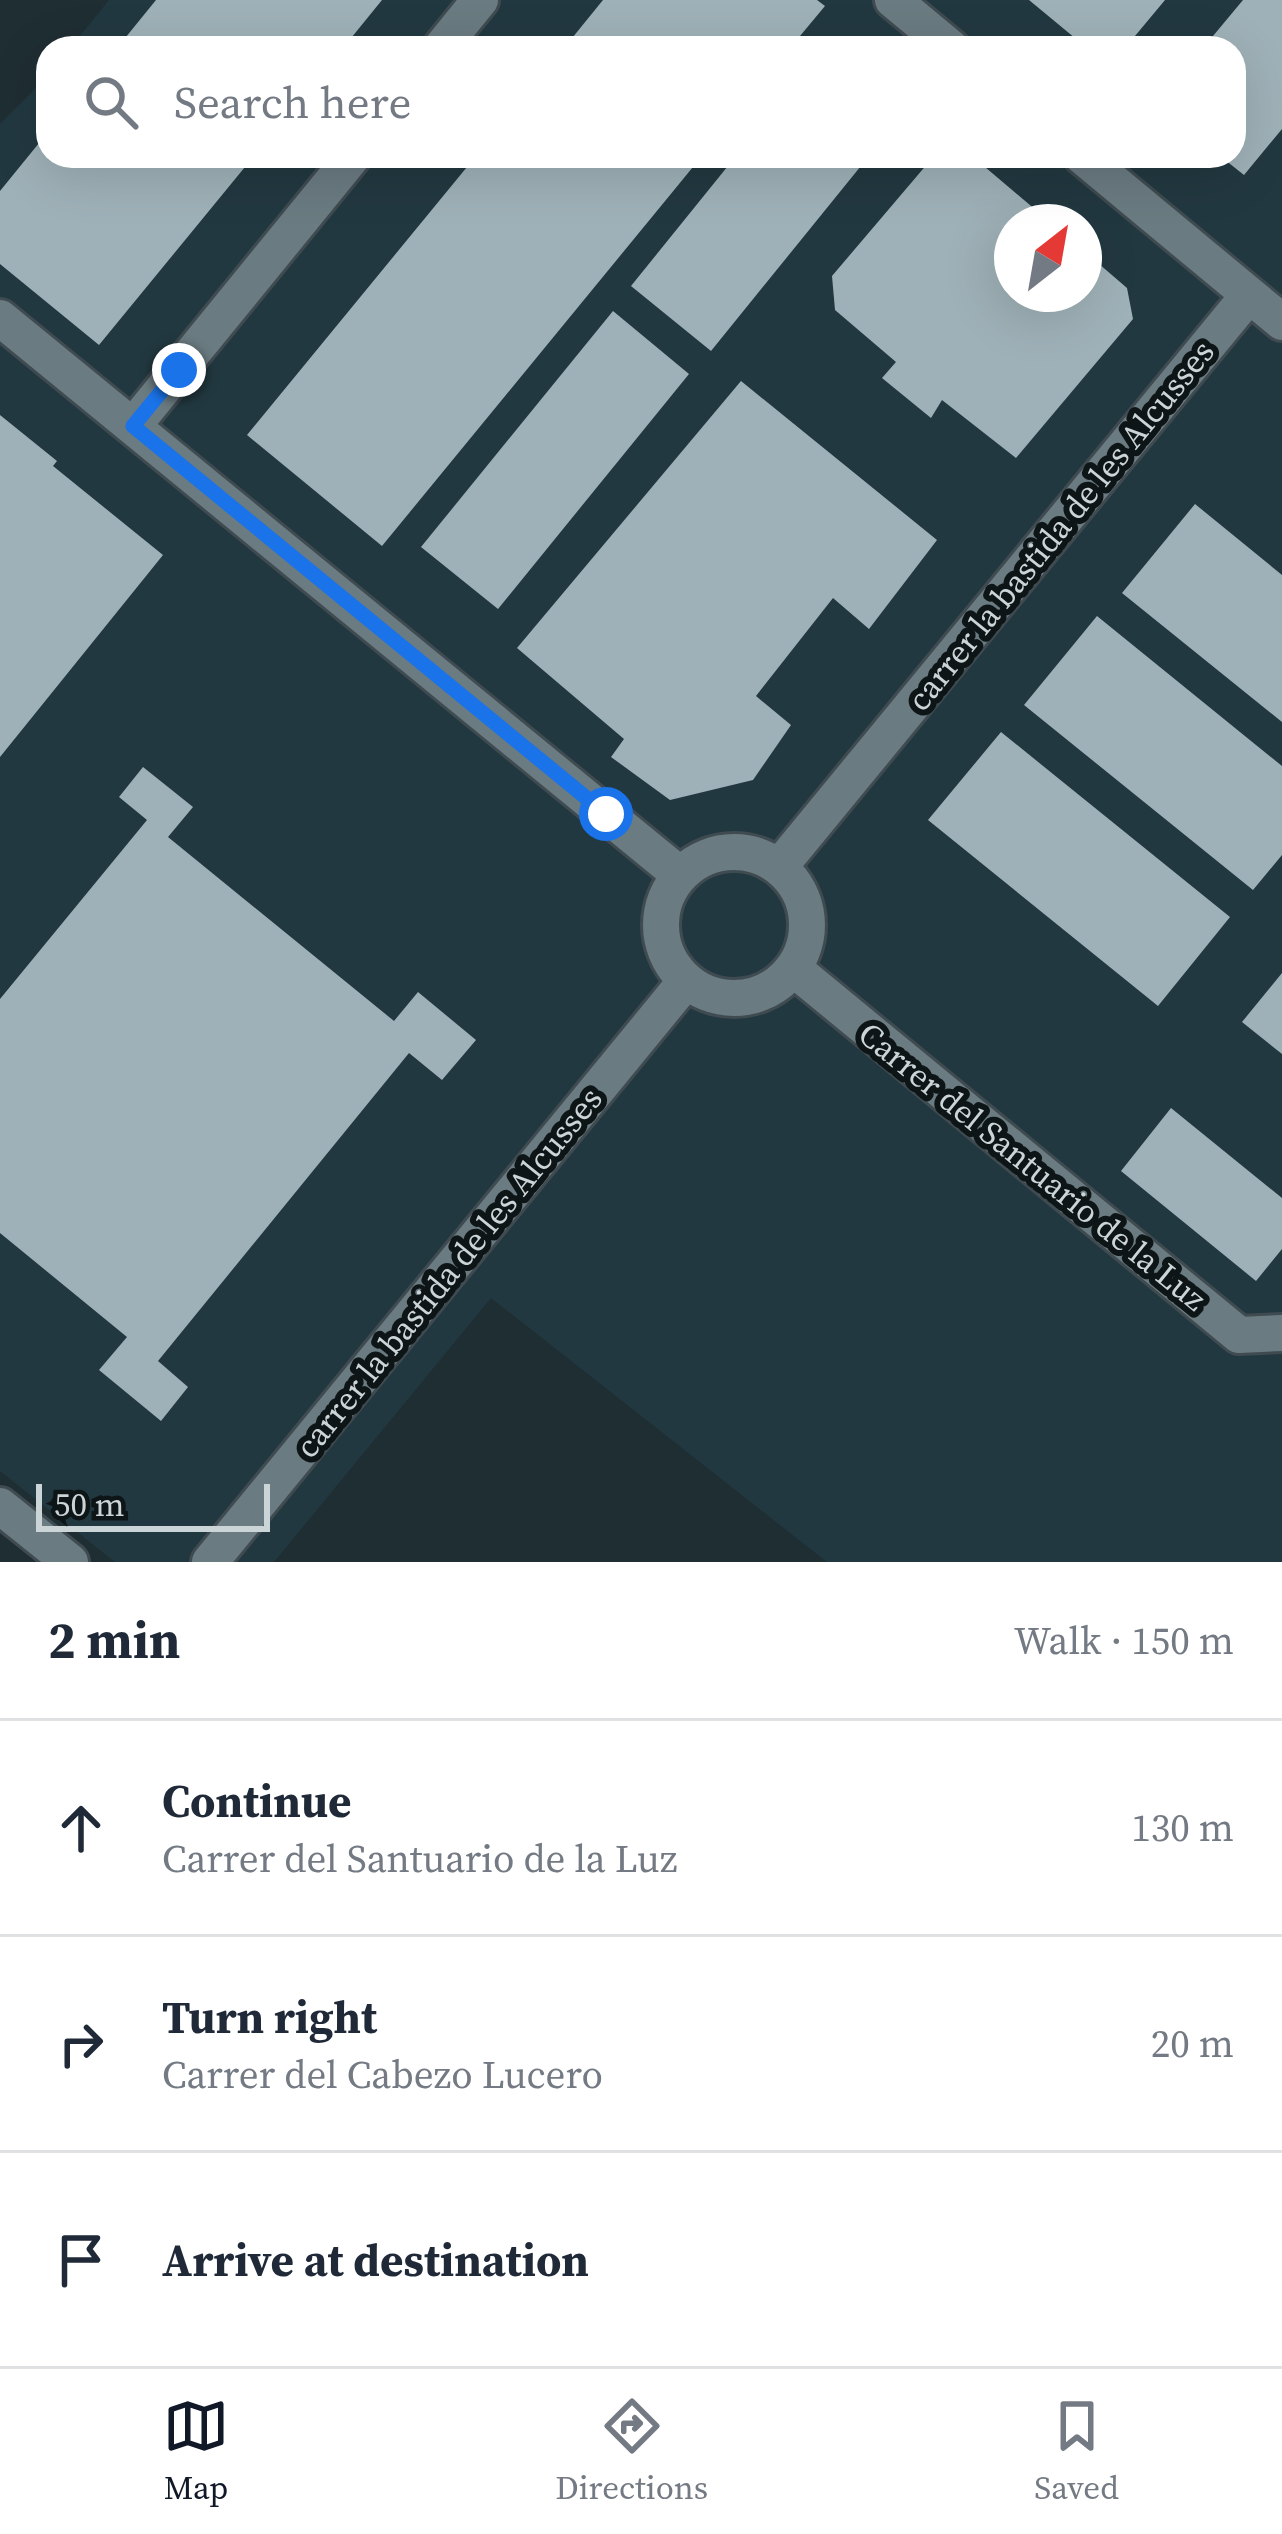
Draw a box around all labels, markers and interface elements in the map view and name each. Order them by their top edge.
search box [36,36,1246,168]
icon: search [78,69,144,135]
text: Search here [174,71,411,133]
north arrow [994,204,1102,312]
street label: carrer la bastida de les Alcusses [897,330,1224,720]
route end [152,343,206,397]
route start [579,787,633,841]
street label: Carrer del Santuario de la Luz [849,1012,1216,1321]
street label: carrer la bastida de les Alcusses [285,1077,612,1467]
scale bar [36,1478,270,1531]
text: 50 m [54,1482,124,1527]
text: 2 min [48,1605,180,1675]
text: Walk · 150 m [1014,1614,1234,1667]
text: Continue [162,1770,351,1832]
icon: ahead [48,1795,114,1861]
text: 130 m [1131,1801,1234,1854]
text: Carrer del Santuario de la Luz [162,1832,678,1885]
text: Turn right [162,1986,377,2048]
icon: right [48,2011,114,2077]
text: 20 m [1151,2017,1234,2070]
text: Carrer del Cabezo Lucero [162,2048,603,2101]
icon: arrive [48,2227,114,2293]
text: Arrive at destination [162,2229,589,2291]
tab: Map [163,2393,229,2510]
tab: Directions [555,2393,708,2510]
tab: Saved [1034,2393,1119,2510]

